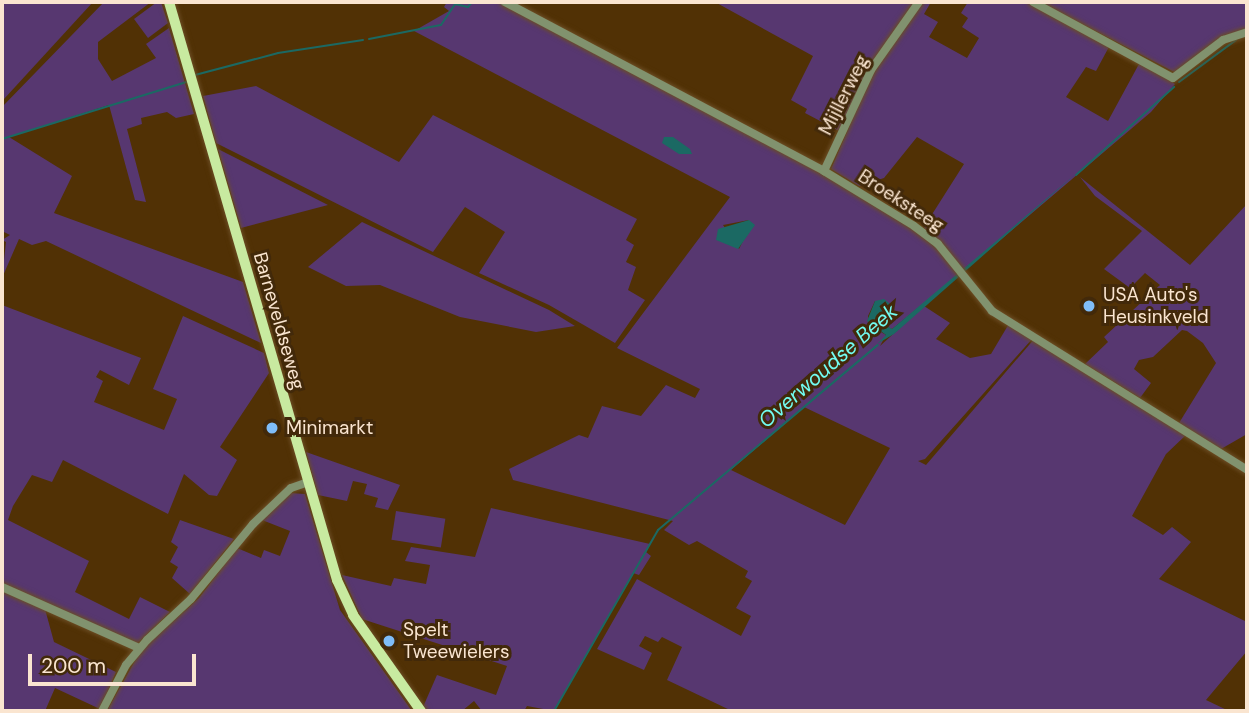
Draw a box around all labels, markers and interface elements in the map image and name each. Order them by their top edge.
street label: Mijllerweg [814,51,874,139]
street label: Broeksteeg [854,165,948,237]
street label: Barneveldseweg [248,250,310,392]
place label: USA Auto's Heusinkveld [1103,284,1209,328]
marker: USA Auto's Heusinkveld [1081,298,1097,314]
water label: Overwoudse Beek [753,299,903,433]
place label: Minimarkt [286,417,373,439]
marker: Minimarkt [264,420,280,436]
place label: Spelt Tweewielers [403,619,509,663]
marker: Spelt Tweewielers [381,633,397,649]
scale bar [32,640,200,684]
text: 200 m [41,652,106,680]

